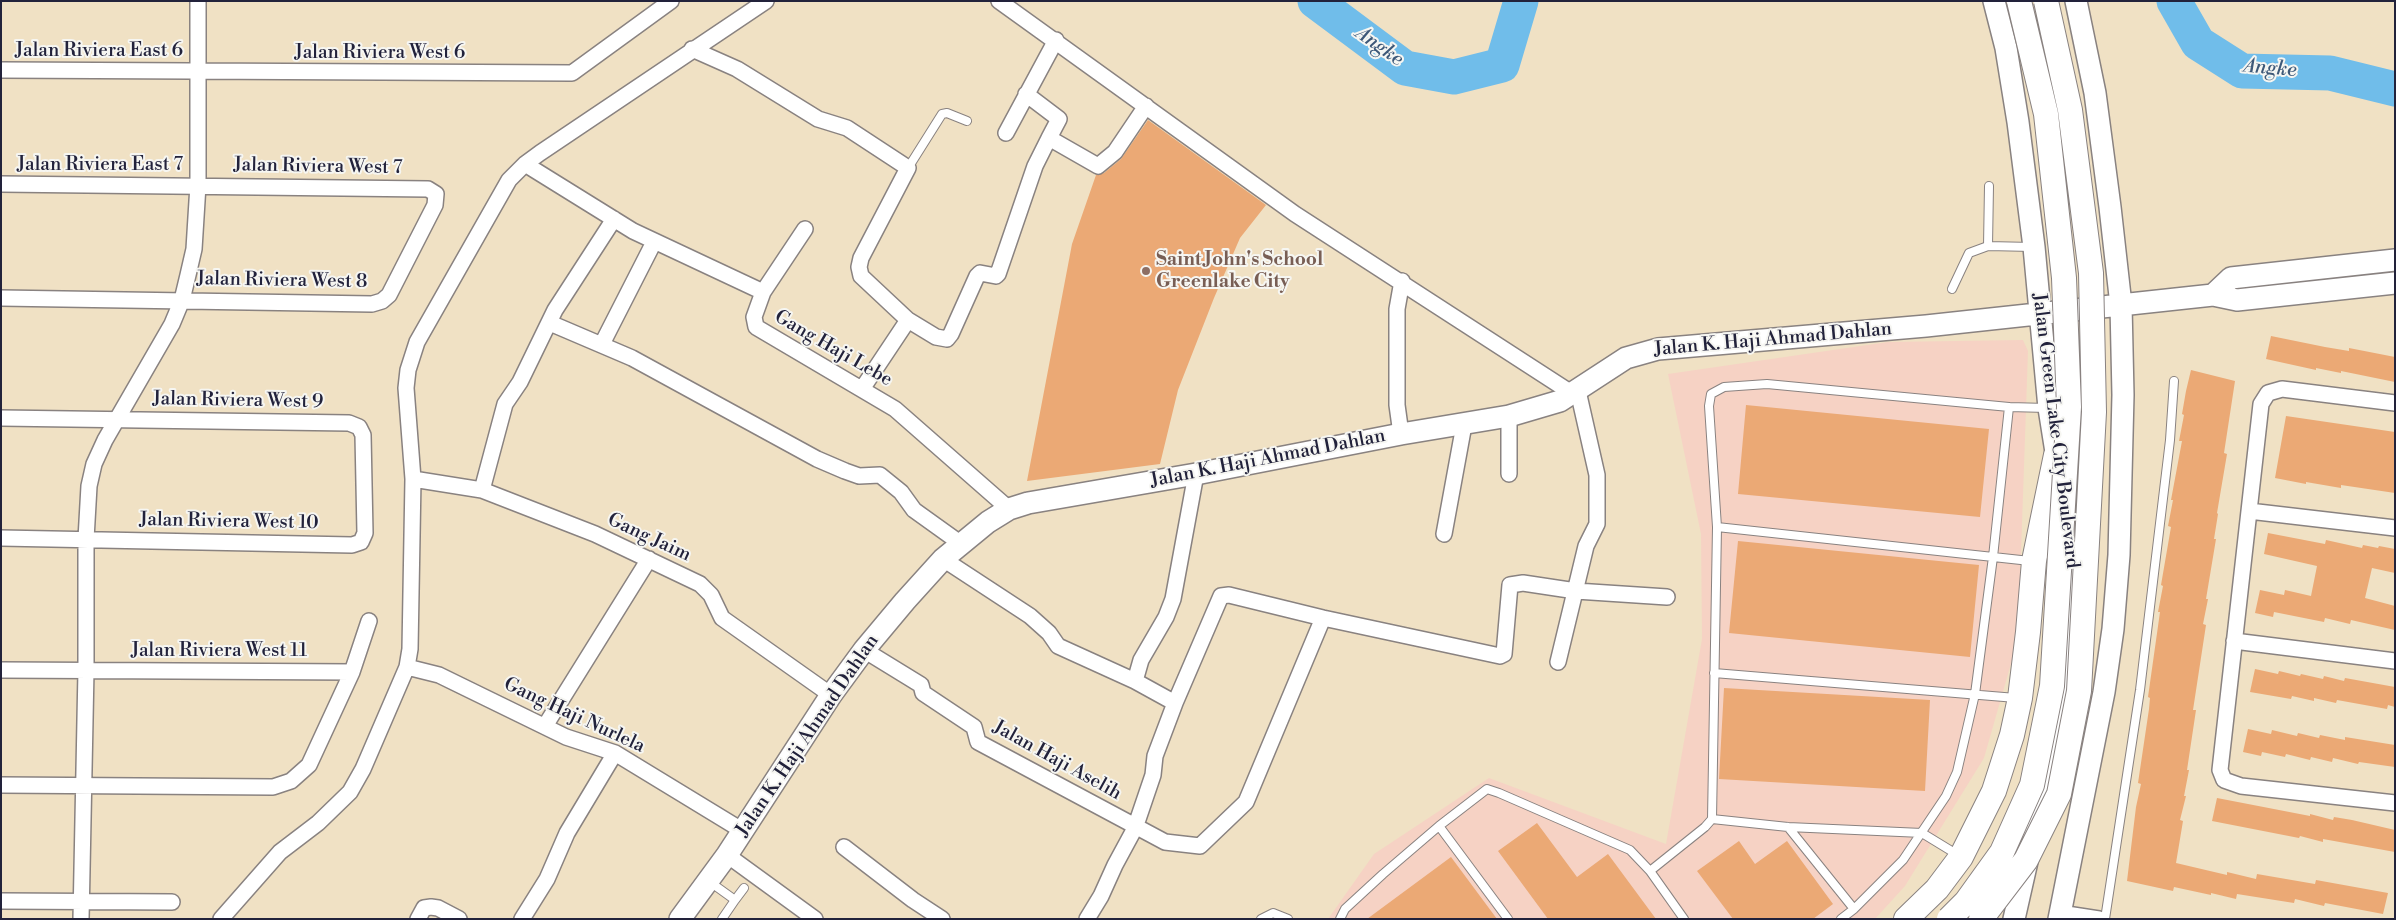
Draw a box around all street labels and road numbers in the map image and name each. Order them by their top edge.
street label: Jalan Riviera East 6 [15,40,183,62]
street label: Jalan Riviera West 6 [295,42,465,64]
street label: Jalan Riviera East 7 [17,154,183,176]
street label: Jalan Riviera West 7 [233,154,403,180]
street label: Jalan Riviera West 8 [196,268,368,294]
street label: Jalan Green Lake City Boulevard [2027,292,2083,570]
street label: Gang Haji Lebe [770,306,896,392]
street label: Jalan K. Haji Ahmad Dahlan [1653,318,1893,362]
street label: Jalan Riviera West 9 [152,388,324,414]
street label: Jalan K. Haji Ahmad Dahlan [1149,425,1387,493]
street label: Jalan Riviera West 10 [139,509,319,535]
street label: Gang Jaim [604,509,694,567]
street label: Jalan K. Haji Ahmad Dahlan [732,631,884,841]
street label: Jalan Riviera West 11 [131,640,307,662]
street label: Gang Haji Nurlela [500,673,648,759]
street label: Jalan Haji Aselih [989,716,1125,806]

